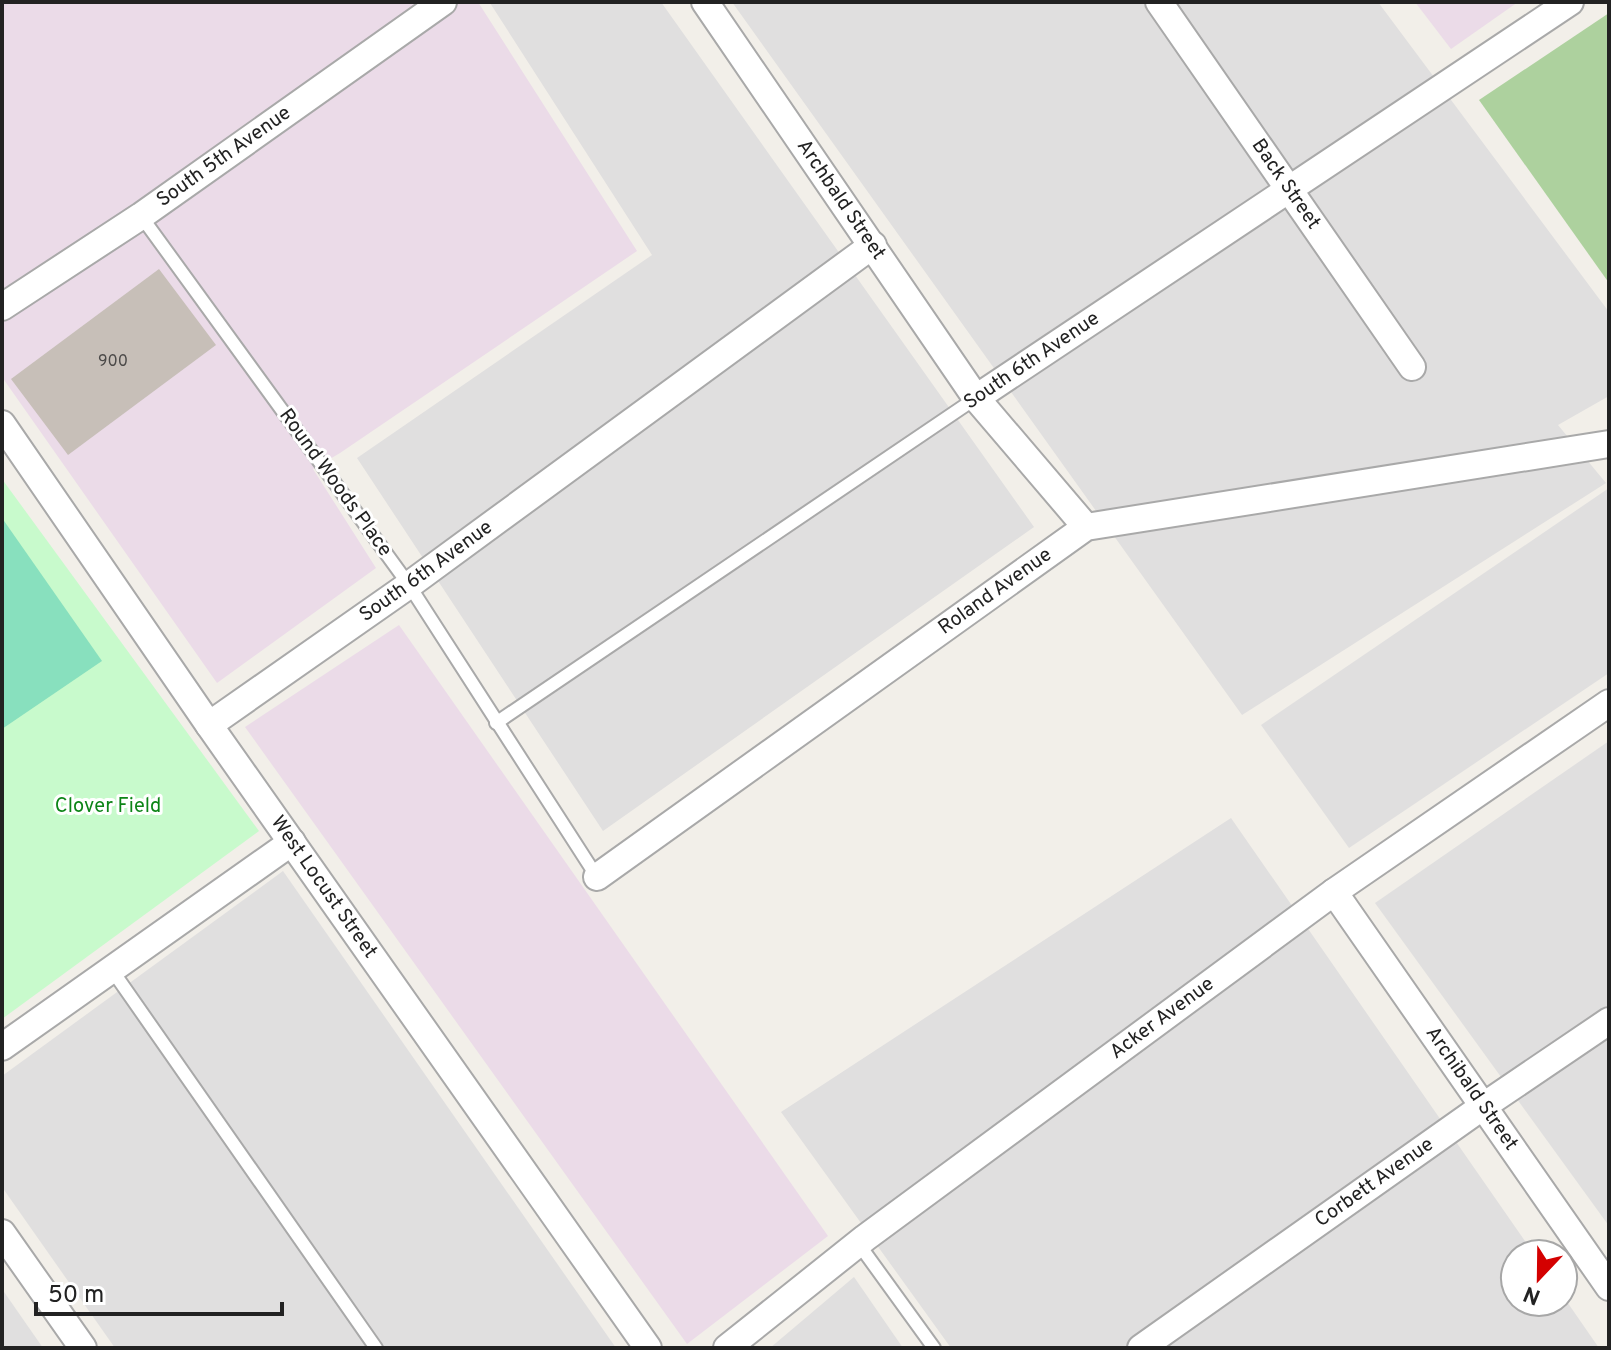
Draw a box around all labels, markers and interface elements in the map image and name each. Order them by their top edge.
street label: South 5th Avenue [152,101,296,214]
street label: Back Street [1245,134,1326,235]
street label: Archbald Street [790,135,891,265]
street label: South 6th Avenue [959,306,1105,416]
house number: 900 [98,352,128,372]
street label: Round Woods Place [273,404,397,562]
street label: South 6th Avenue [355,515,498,629]
street label: Roland Avenue [934,542,1057,641]
park label: Clover Field [55,794,161,820]
street label: West Locust Street [264,811,383,964]
street label: Acker Avenue [1105,972,1220,1066]
street label: Archibald Street [1419,1022,1523,1156]
street label: Corbett Avenue [1310,1132,1439,1234]
north arrow [1499,1238,1579,1318]
scale bar [36,1266,282,1316]
text: N [1520,1279,1545,1310]
text: 50 m [48,1281,104,1311]

